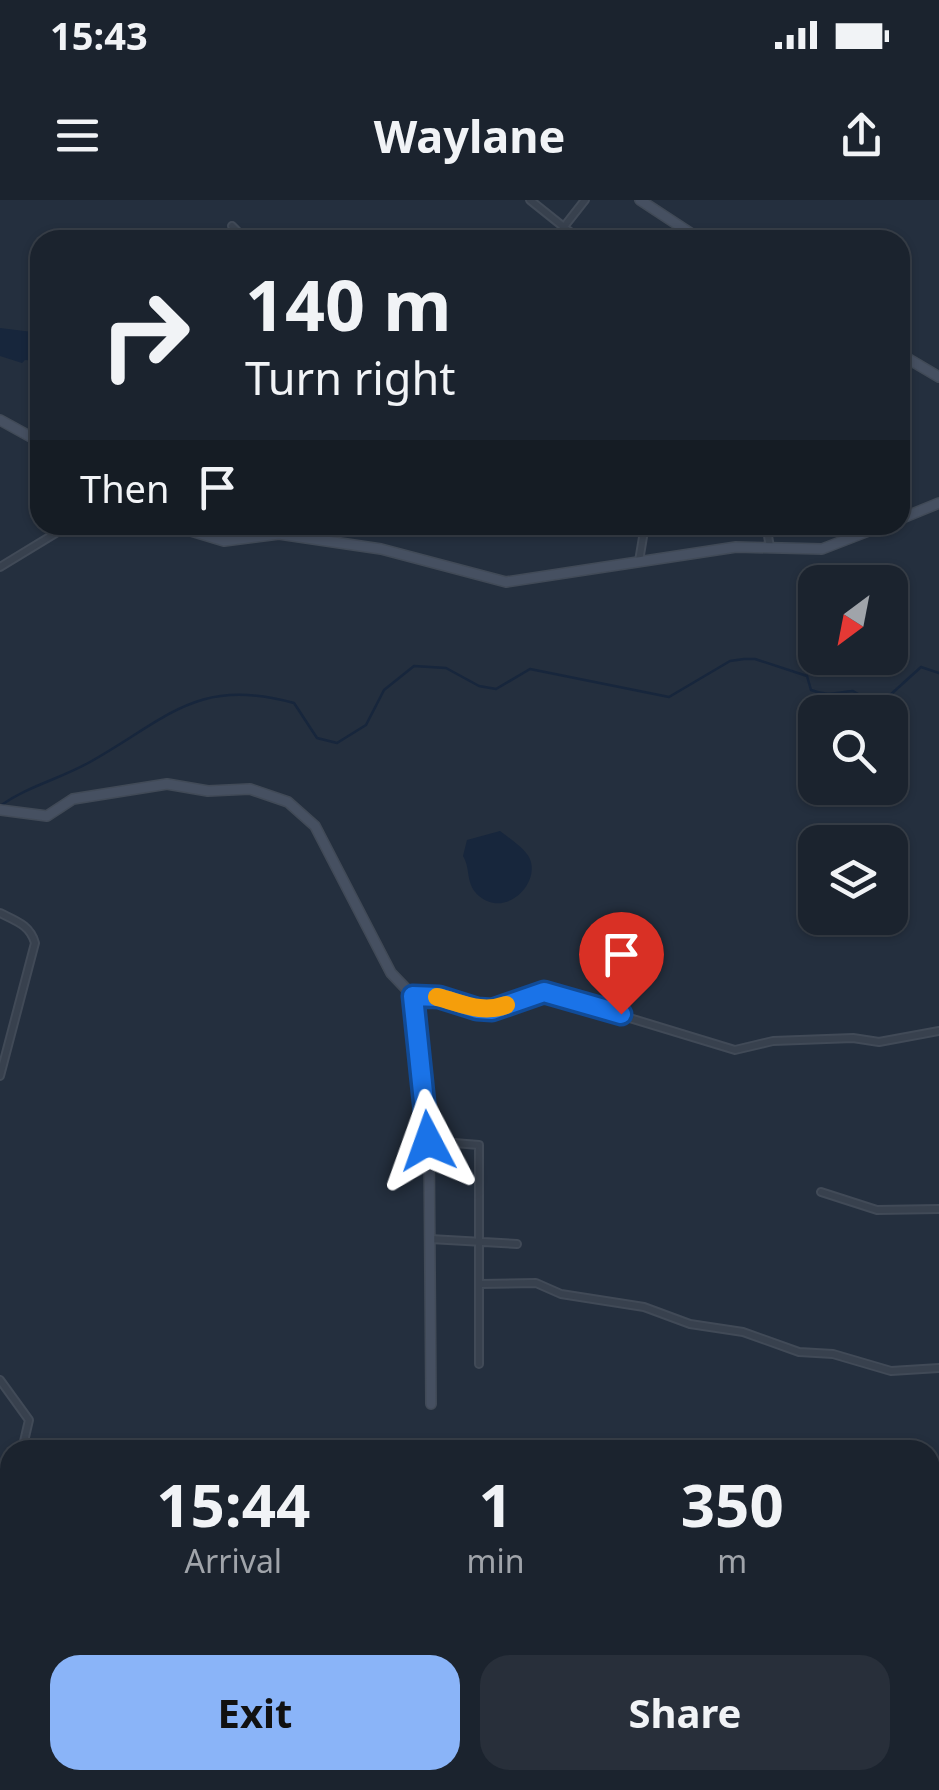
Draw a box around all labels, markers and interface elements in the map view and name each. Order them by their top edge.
text: 15:43 [50,9,148,61]
text: Waylane [374,105,565,166]
icon: menu [50,108,105,163]
icon: share [834,108,889,163]
text: 140 m [245,256,452,352]
icon: right [80,270,210,400]
text: Turn right [245,347,456,408]
icon: arrive [190,460,245,515]
text: Then [80,462,170,514]
north arrow [798,565,908,675]
map controls [798,565,908,935]
button: search [798,695,908,805]
button: layers [798,825,908,935]
pin [579,912,664,1015]
icon: arrive [594,927,649,982]
position arrow [376,1089,480,1193]
text: 15:44 [156,1463,310,1545]
text: 1 [478,1463,513,1545]
text: 350 [681,1463,784,1545]
text: Arrival [185,1539,282,1582]
text: min [467,1539,525,1582]
text: m [717,1539,747,1582]
button: Exit [50,1655,460,1770]
button: Share [480,1655,890,1770]

